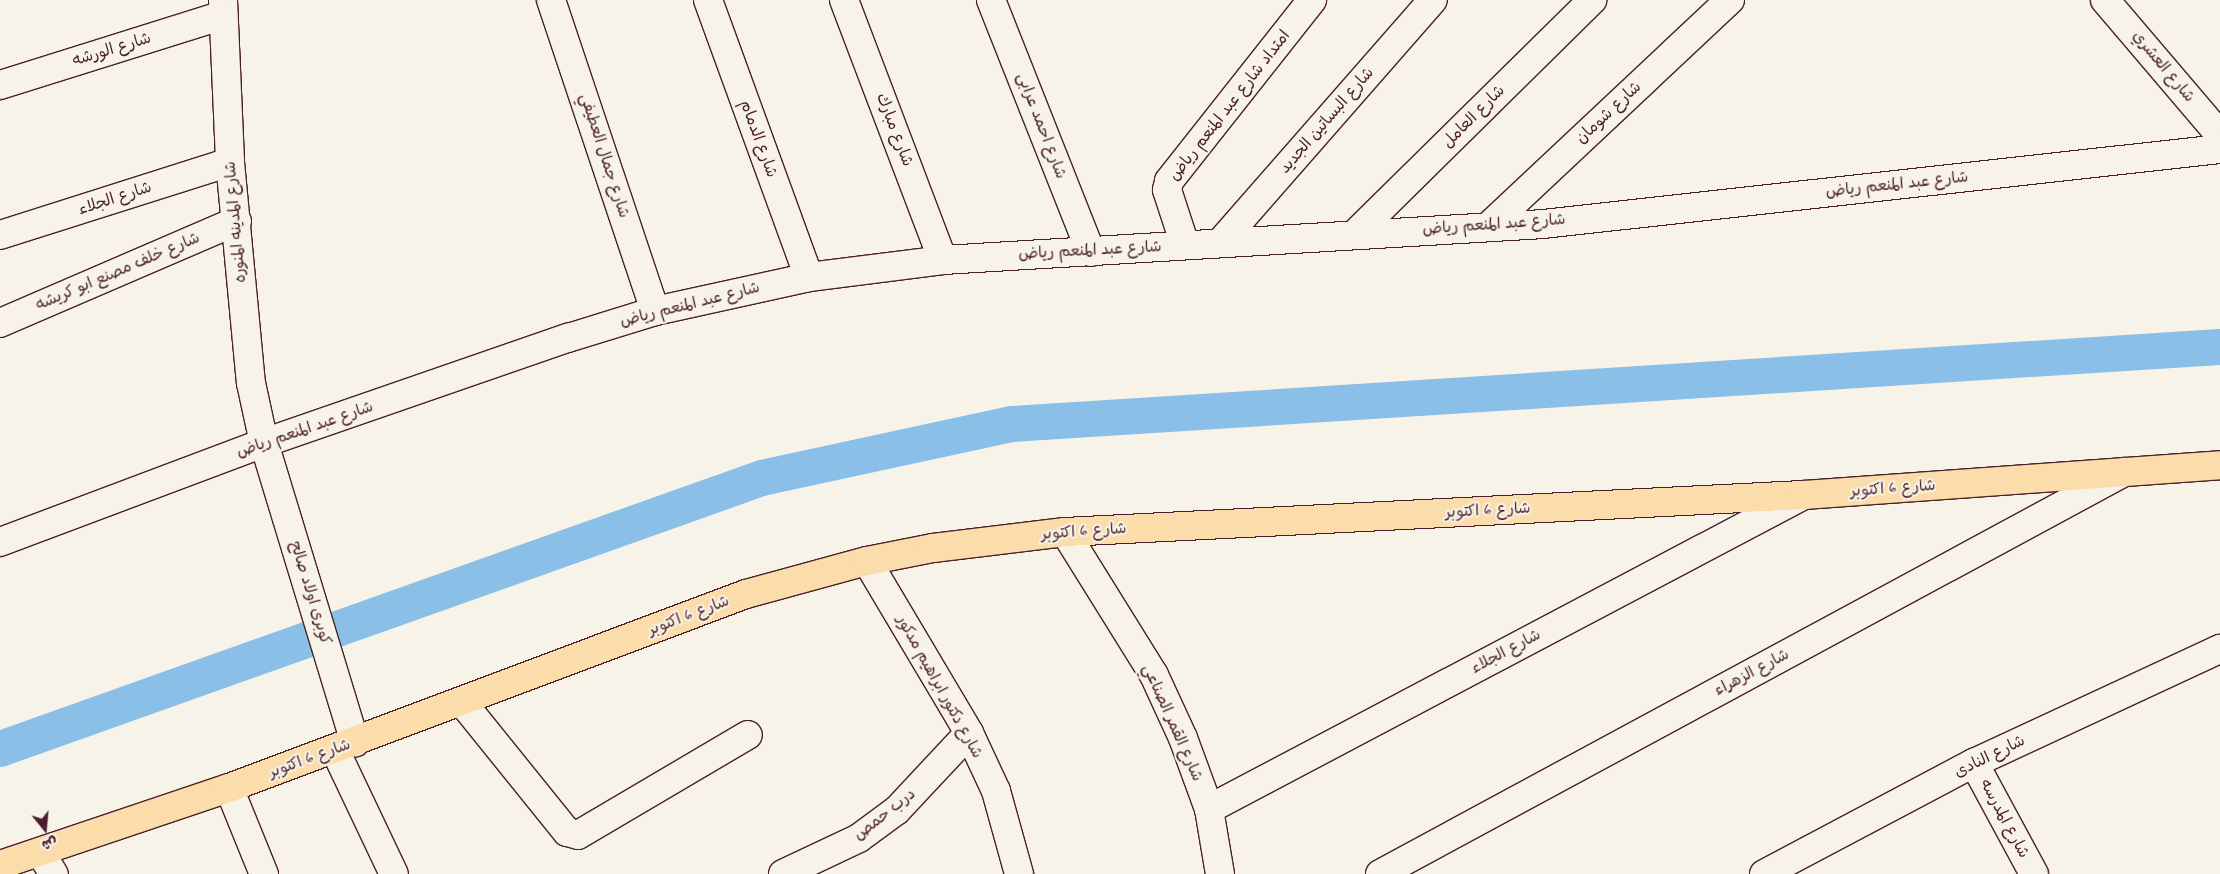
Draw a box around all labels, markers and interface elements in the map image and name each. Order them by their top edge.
street label: امتداد شارع عبد المنعم رياض [1165,27,1295,185]
street label: شارع العشري [2128,27,2198,107]
street label: شارع الورشه [70,29,154,71]
street label: شارع البساتين الجديد [1276,64,1378,178]
street label: شارع احمد عرابى [1012,70,1070,182]
street label: شارع شومان [1572,78,1646,148]
street label: شارع العامل [1439,82,1509,152]
street label: شارع جمال العطيفي [575,91,633,221]
street label: شارع مبارك [871,91,917,169]
street label: شارع الدمام [735,98,781,180]
street label: شارع المدينه المنوره [221,160,251,284]
street label: شارع عبد المنعم رياض [1825,168,1969,202]
street label: شارع الجلاء [76,178,154,220]
street label: شارع عبد المنعم رياض [1422,210,1566,240]
street label: شارع خلف مصنع ابو كريشه [33,229,203,315]
street label: شارع عبد المنعم رياض [1018,238,1162,264]
street label: شارع عبد المنعم رياض [618,278,762,332]
street label: شارع عبد المنعم رياض [234,398,376,462]
street label: شارع 6 اكتوبر [1850,476,1936,502]
street label: شارع 6 اكتوبر [1445,499,1531,523]
street label: شارع 6 اكتوبر [1041,519,1127,545]
street label: كوبرى اولاد صالح [285,539,335,647]
street label: شارع 6 اكتوبر [646,592,732,640]
street label: شارع دكتور ابراهيم مدكور [892,612,986,762]
street label: شارع الجلاء [1468,626,1544,678]
street label: شارع الزهراء [1711,645,1793,701]
street label: شارع القمر الصناعي [1138,662,1206,784]
street label: شارع النادى [1951,732,2029,782]
street label: شارع 6 اكتوبر [267,735,353,783]
street label: شارع المدرسه [1975,776,2033,862]
street label: درب حمص [850,785,920,845]
north arrow [20,804,70,854]
text: ش [39,832,59,854]

